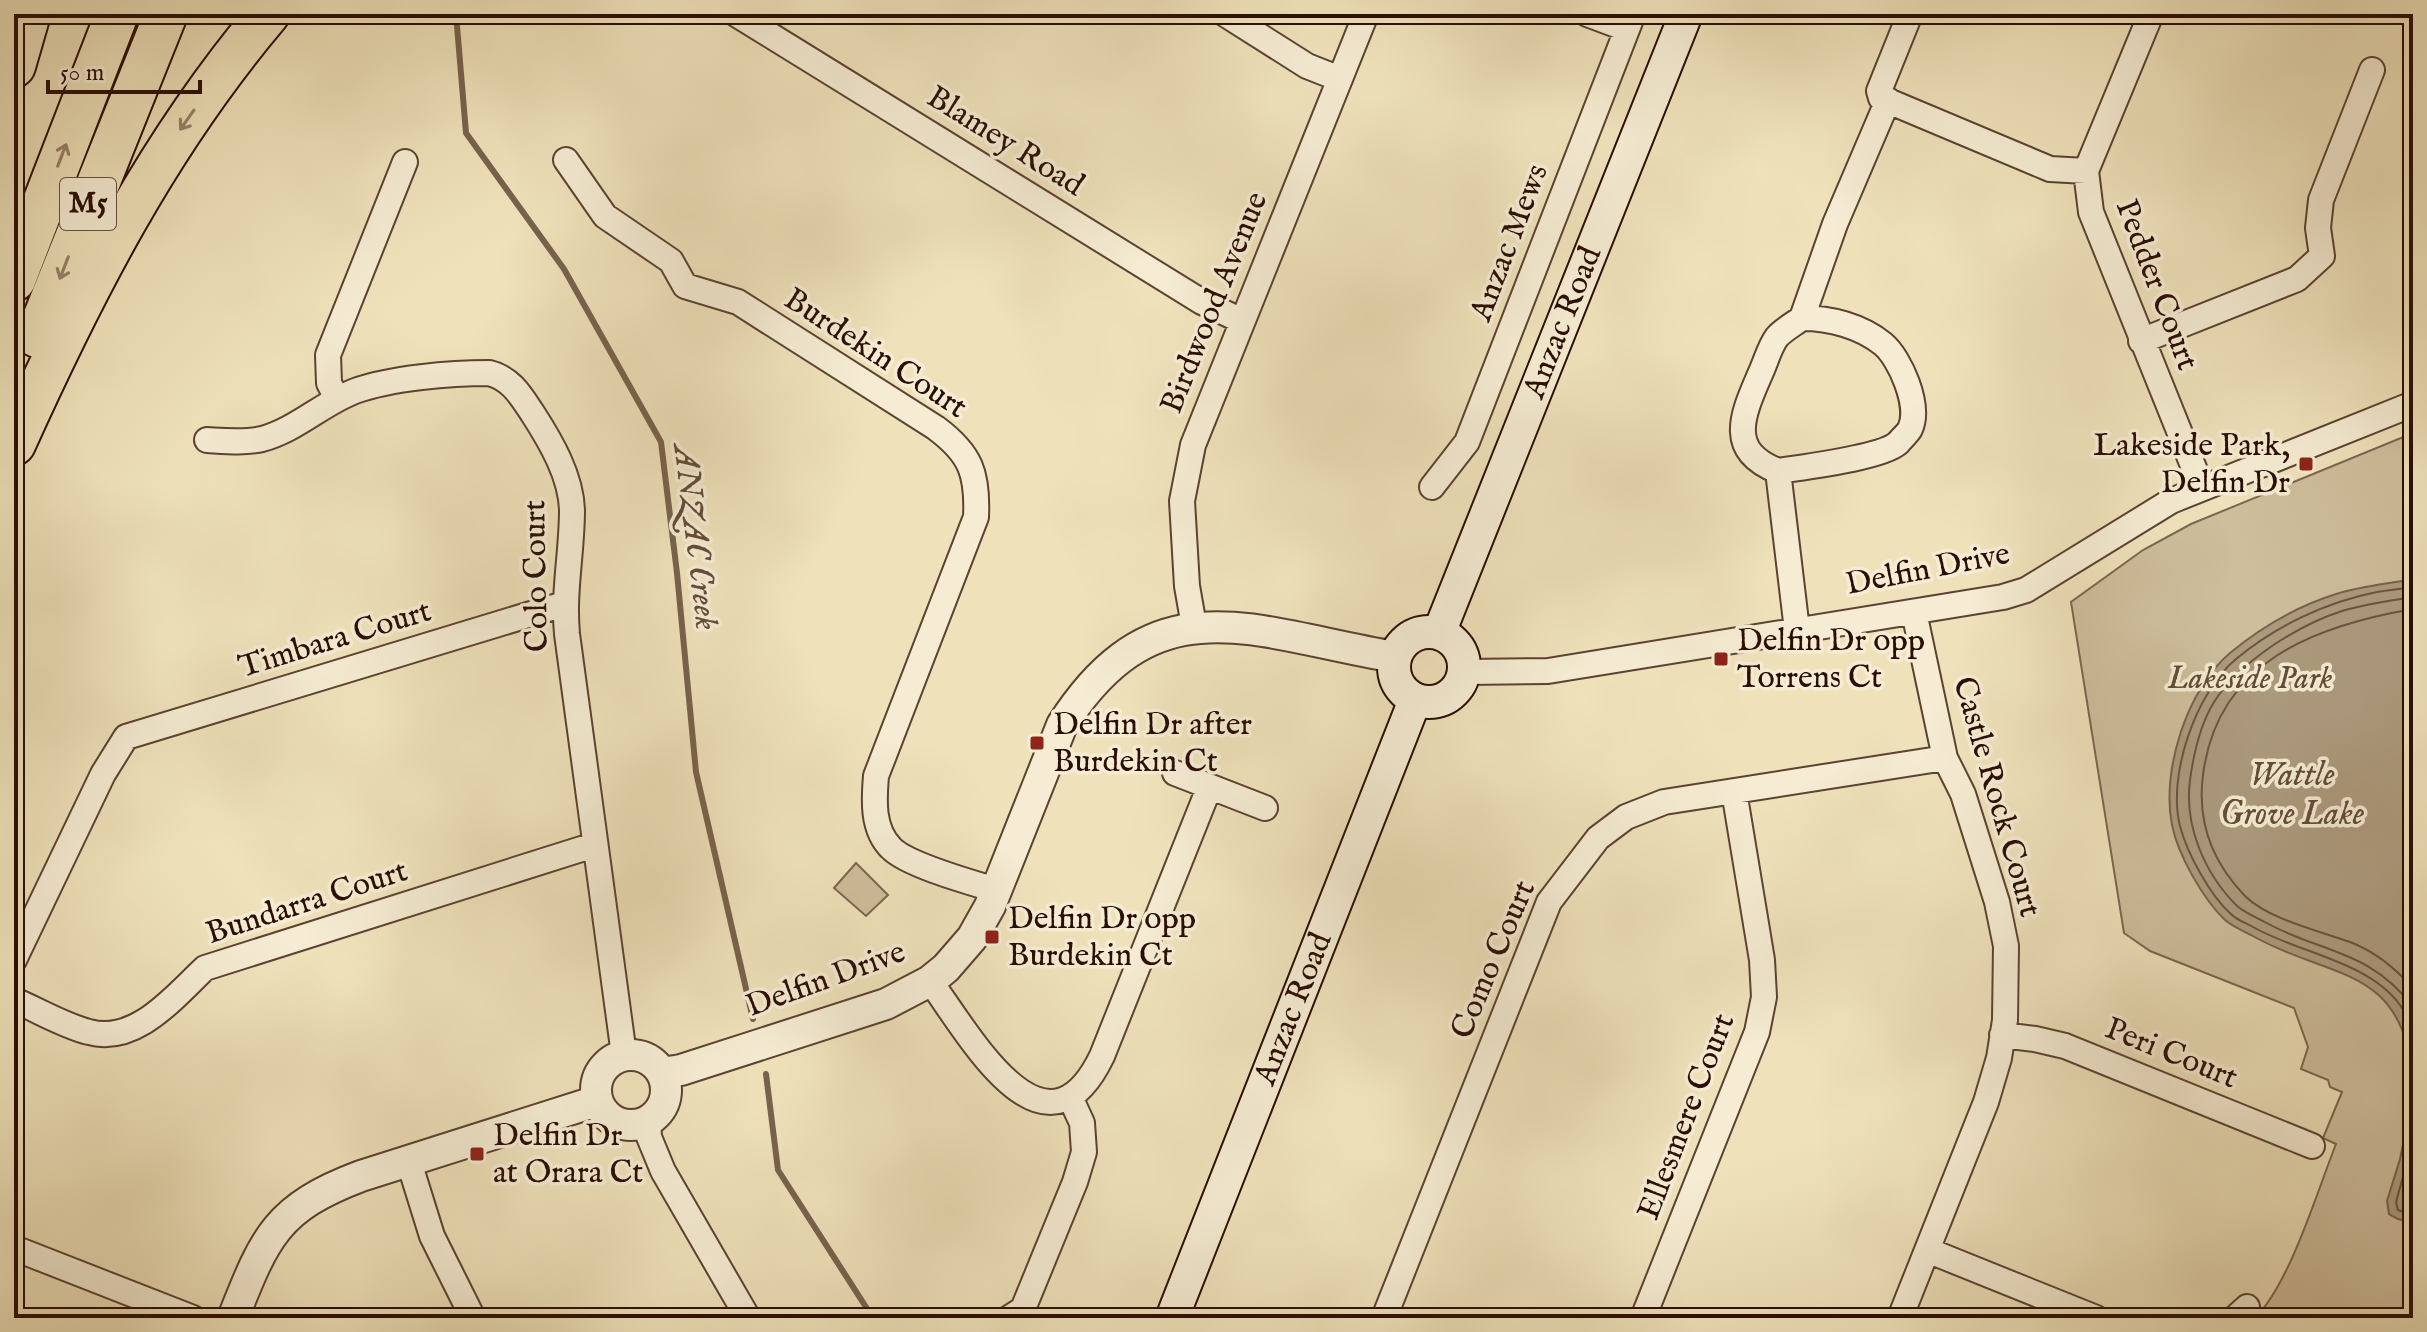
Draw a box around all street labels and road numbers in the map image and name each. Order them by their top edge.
street label: Blamey Road [919,77,1092,207]
street label: Anzac Mews [1461,159,1559,328]
road number: M5 [60,178,116,230]
street label: Birdwood Avenue [1152,186,1278,420]
street label: Pedder Court [2105,194,2207,376]
street label: Anzac Road [1514,240,1612,406]
street label: Burdekin Court [776,280,974,428]
street label: Colo Court [515,500,559,652]
street label: Delfin Drive [1842,534,2014,606]
street label: Timbara Court [234,591,436,689]
street label: Castle Rock Court [1942,672,2050,922]
street label: Bundarra Court [201,851,413,955]
street label: Como Court [1442,875,1546,1045]
street label: Anzac Road [1245,926,1342,1092]
street label: Delfin Drive [741,932,911,1028]
street label: Ellesmere Court [1629,1008,1745,1226]
street label: Peri Court [2099,1009,2243,1099]

